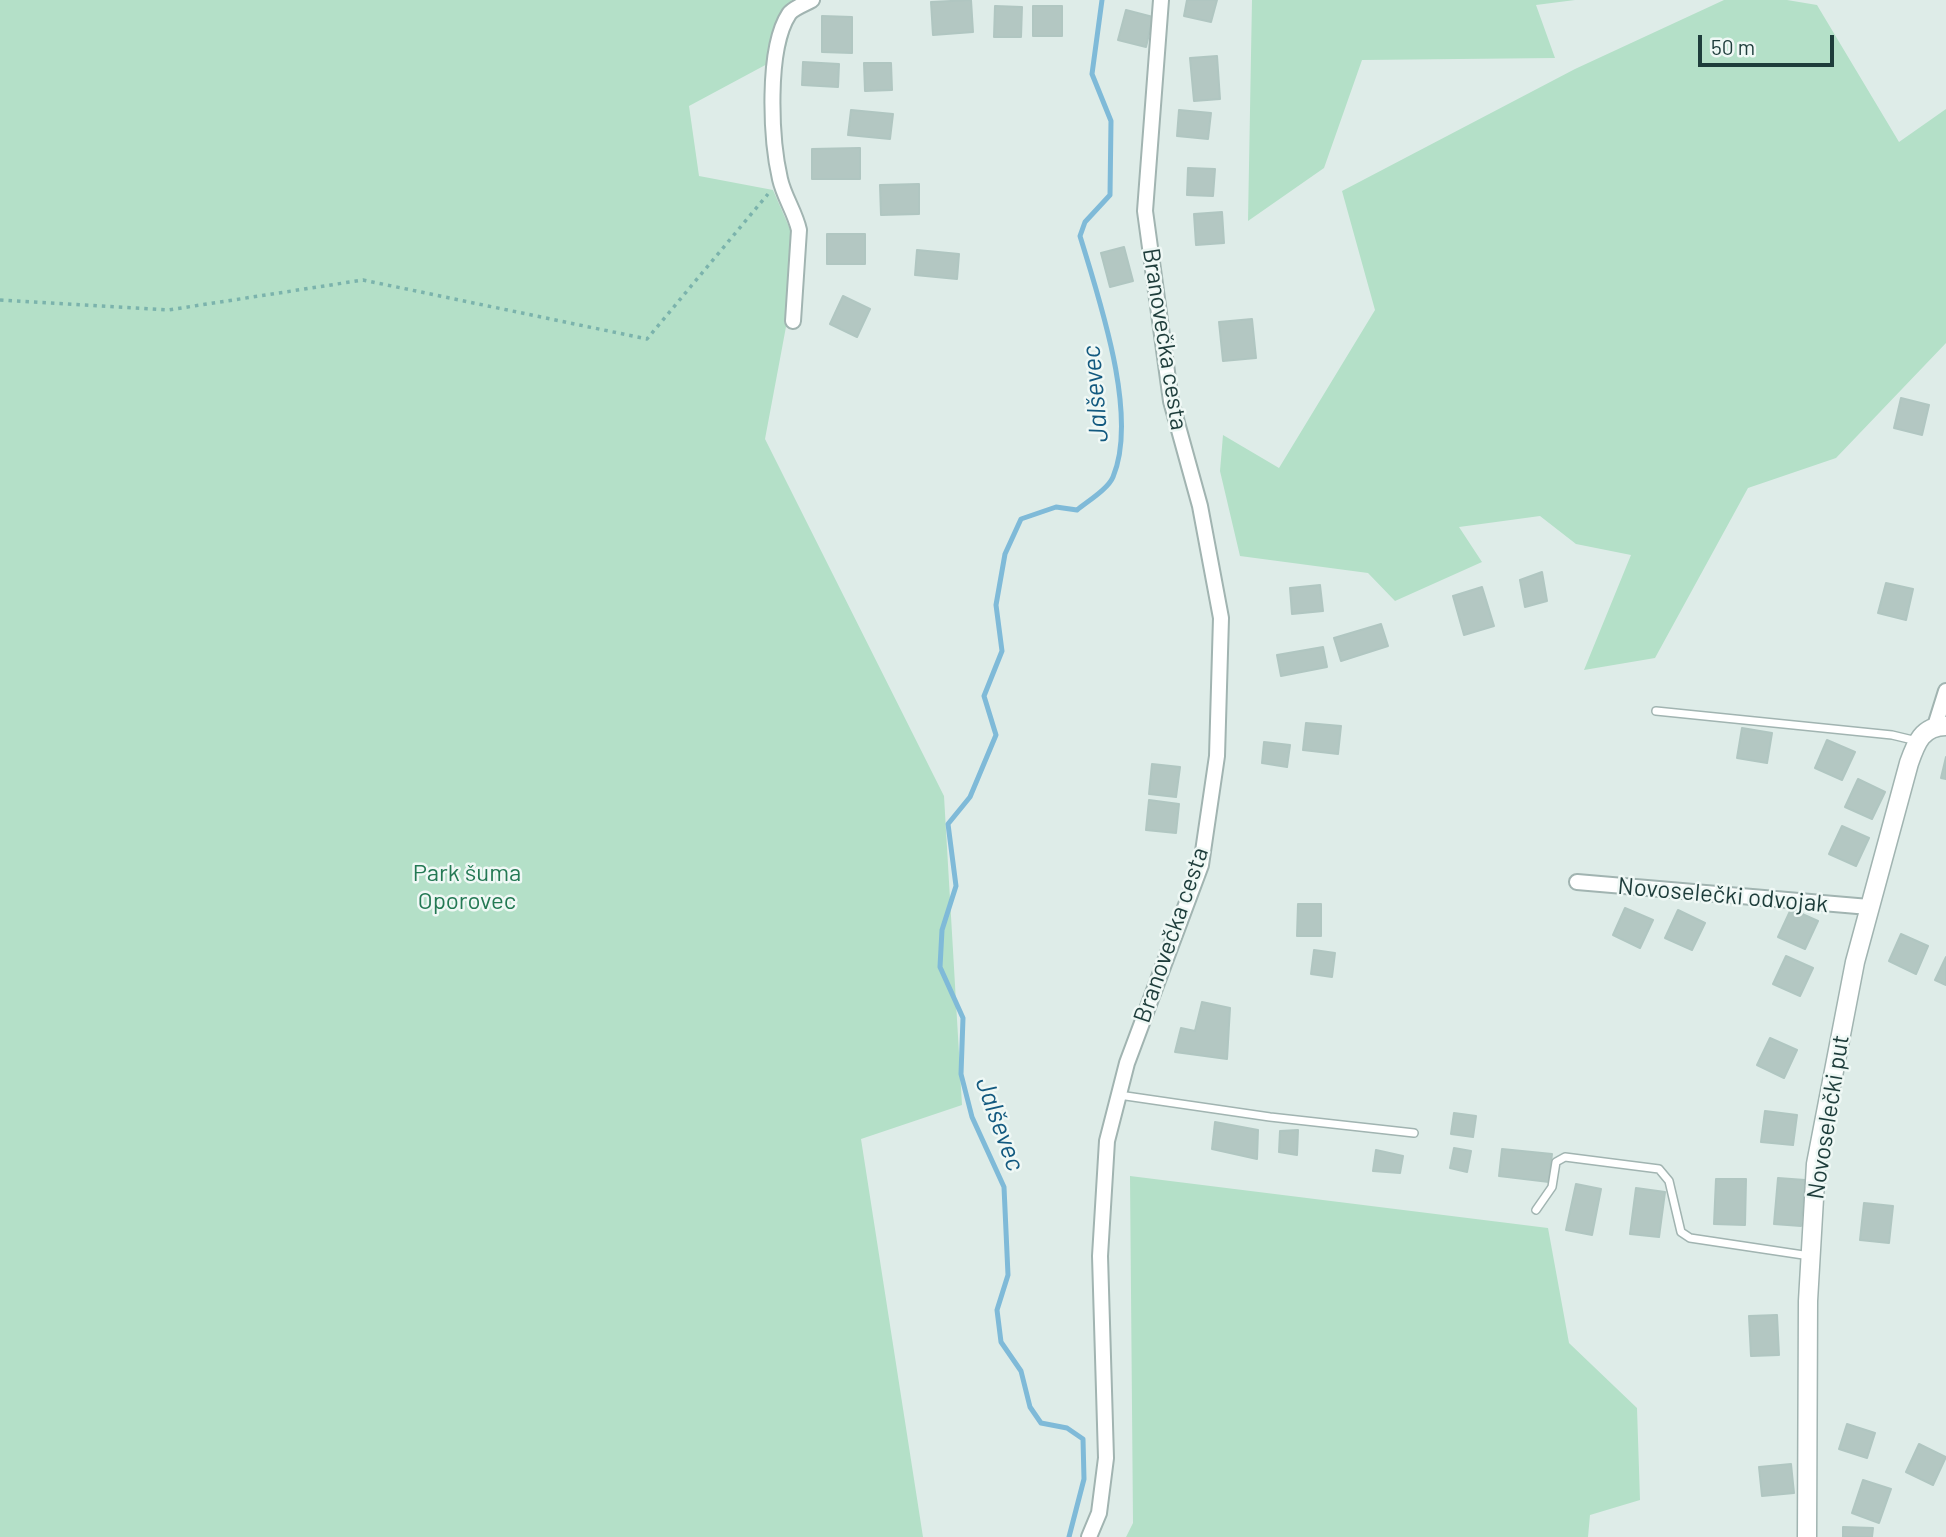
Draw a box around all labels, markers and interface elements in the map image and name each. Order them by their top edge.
scale bar [1701,21,1838,65]
text: 50 m [1711,34,1755,59]
street label: Branovečka cesta [1136,246,1194,432]
water label: Jalševec [1075,344,1115,444]
street label: Branovečka cesta [1127,843,1215,1027]
park label: Park šuma Oporovec [413,859,521,915]
street label: Novoselečki odvojak [1616,871,1830,919]
street label: Novoselečki put [1801,1033,1855,1201]
water label: Jalševec [969,1073,1031,1175]

